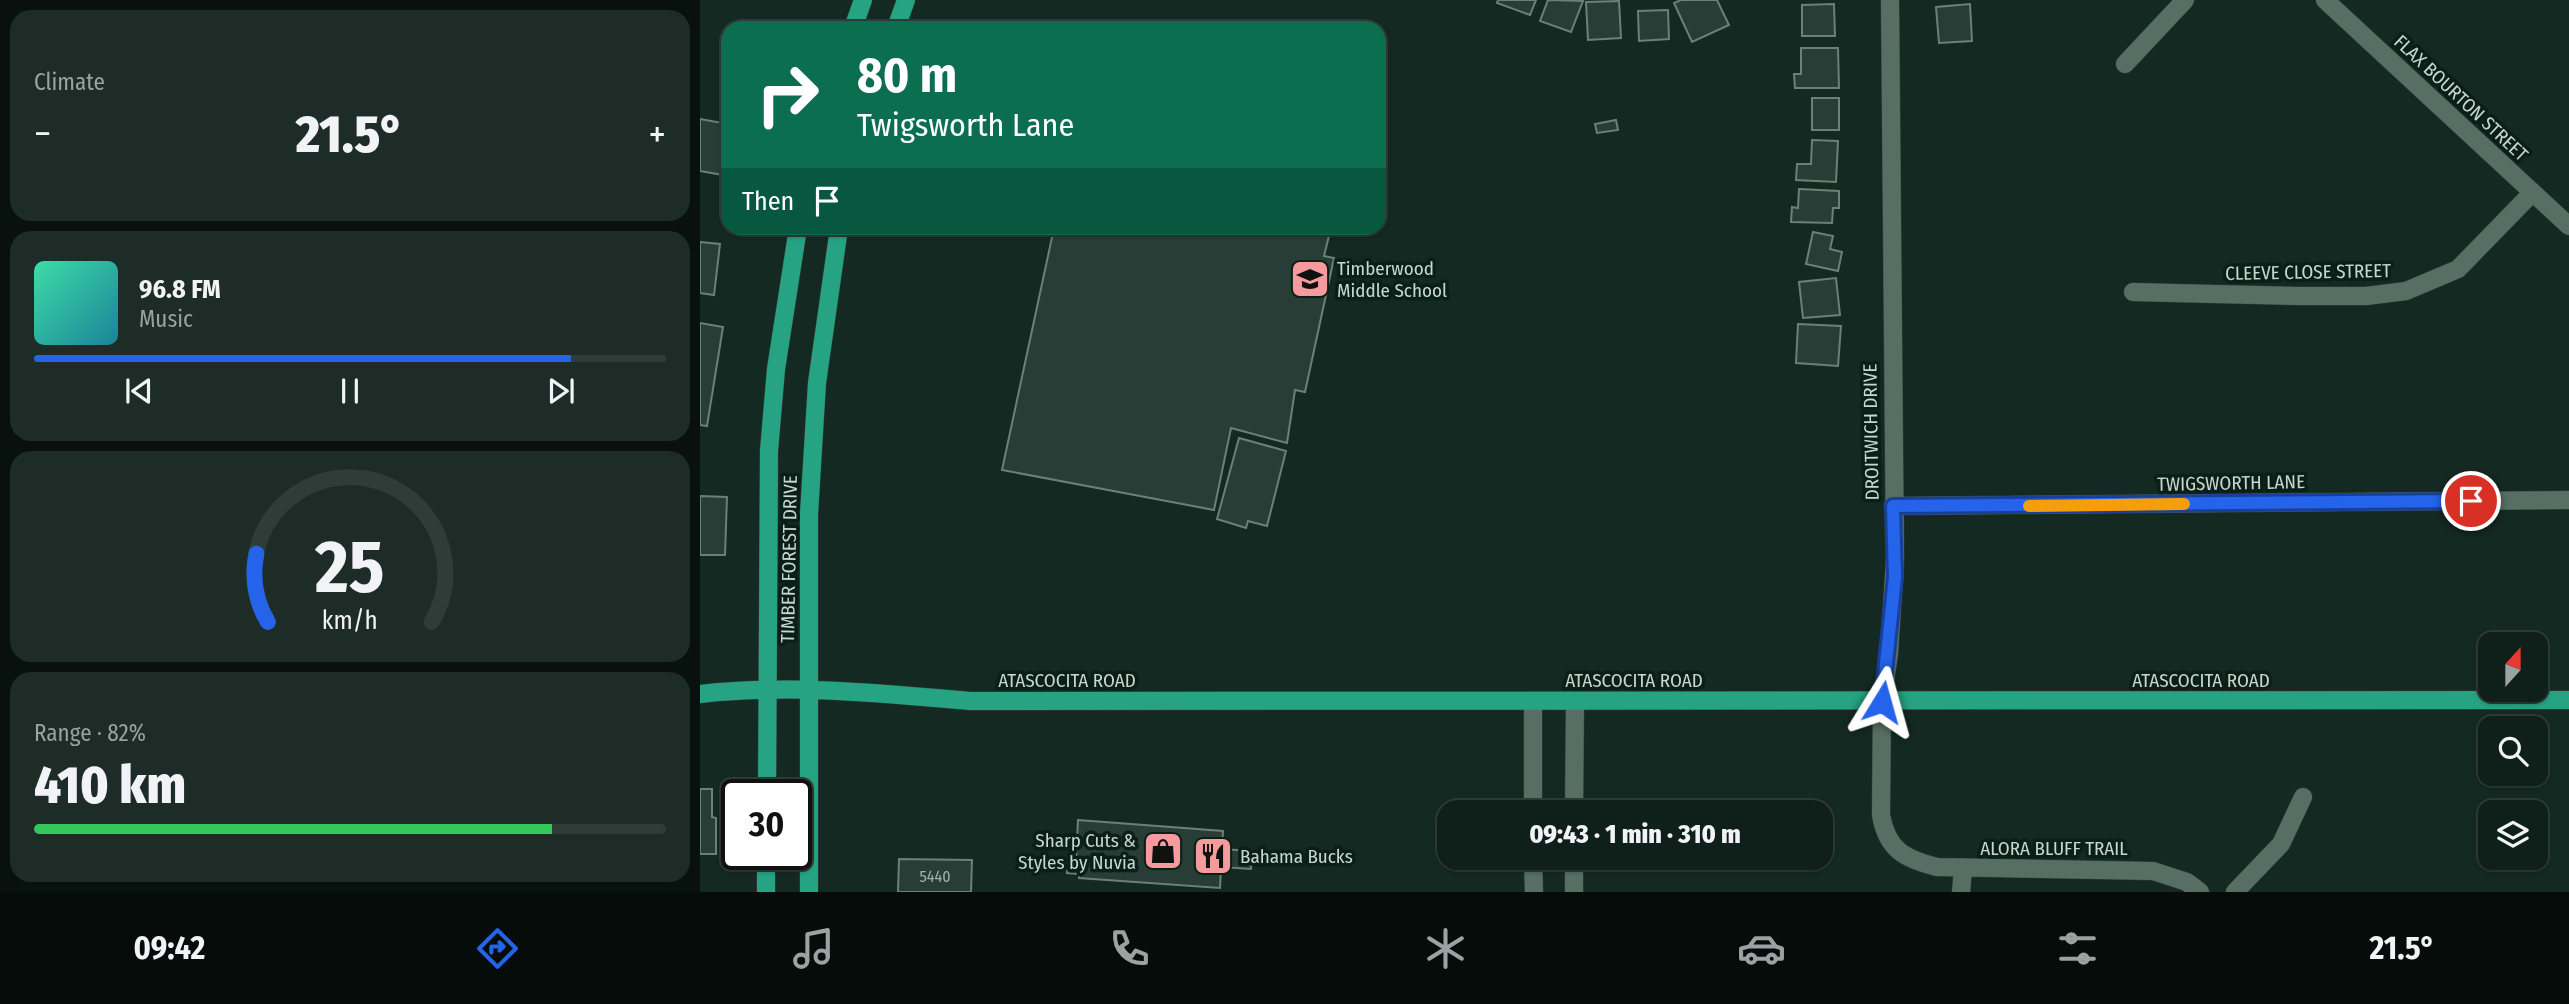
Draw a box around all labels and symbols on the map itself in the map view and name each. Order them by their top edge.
street label: FLAX BOURTON STREET [2389,30,2533,166]
place label: Timberwood Middle School [1337,257,1447,302]
school or university icon: Timberwood Middle School [1289,258,1331,300]
street label: CLEEVE CLOSE STREET [2225,259,2391,285]
street label: DROITWICH DRIVE [1858,363,1884,501]
street label: TWIGSWORTH LANE [2157,470,2305,496]
pin [2441,471,2501,531]
street label: TIMBER FOREST DRIVE [776,475,802,643]
north arrow [2478,632,2548,702]
position arrow [1845,665,1919,739]
street label: ATASCOCITA ROAD [998,669,1136,692]
street label: ATASCOCITA ROAD [1565,669,1703,692]
street label: ATASCOCITA ROAD [2132,669,2270,692]
speed limit sign: 30 [721,779,812,870]
place label: Sharp Cuts & Styles by Nuvia [1018,829,1136,874]
shop icon: Sharp Cuts & Styles by Nuvia [1142,830,1184,872]
restaurant icon: Bahama Bucks [1192,835,1234,877]
street label: ALORA BLUFF TRAIL [1980,837,2128,860]
place label: Bahama Bucks [1240,845,1353,868]
house number: 5440 [919,867,951,886]

